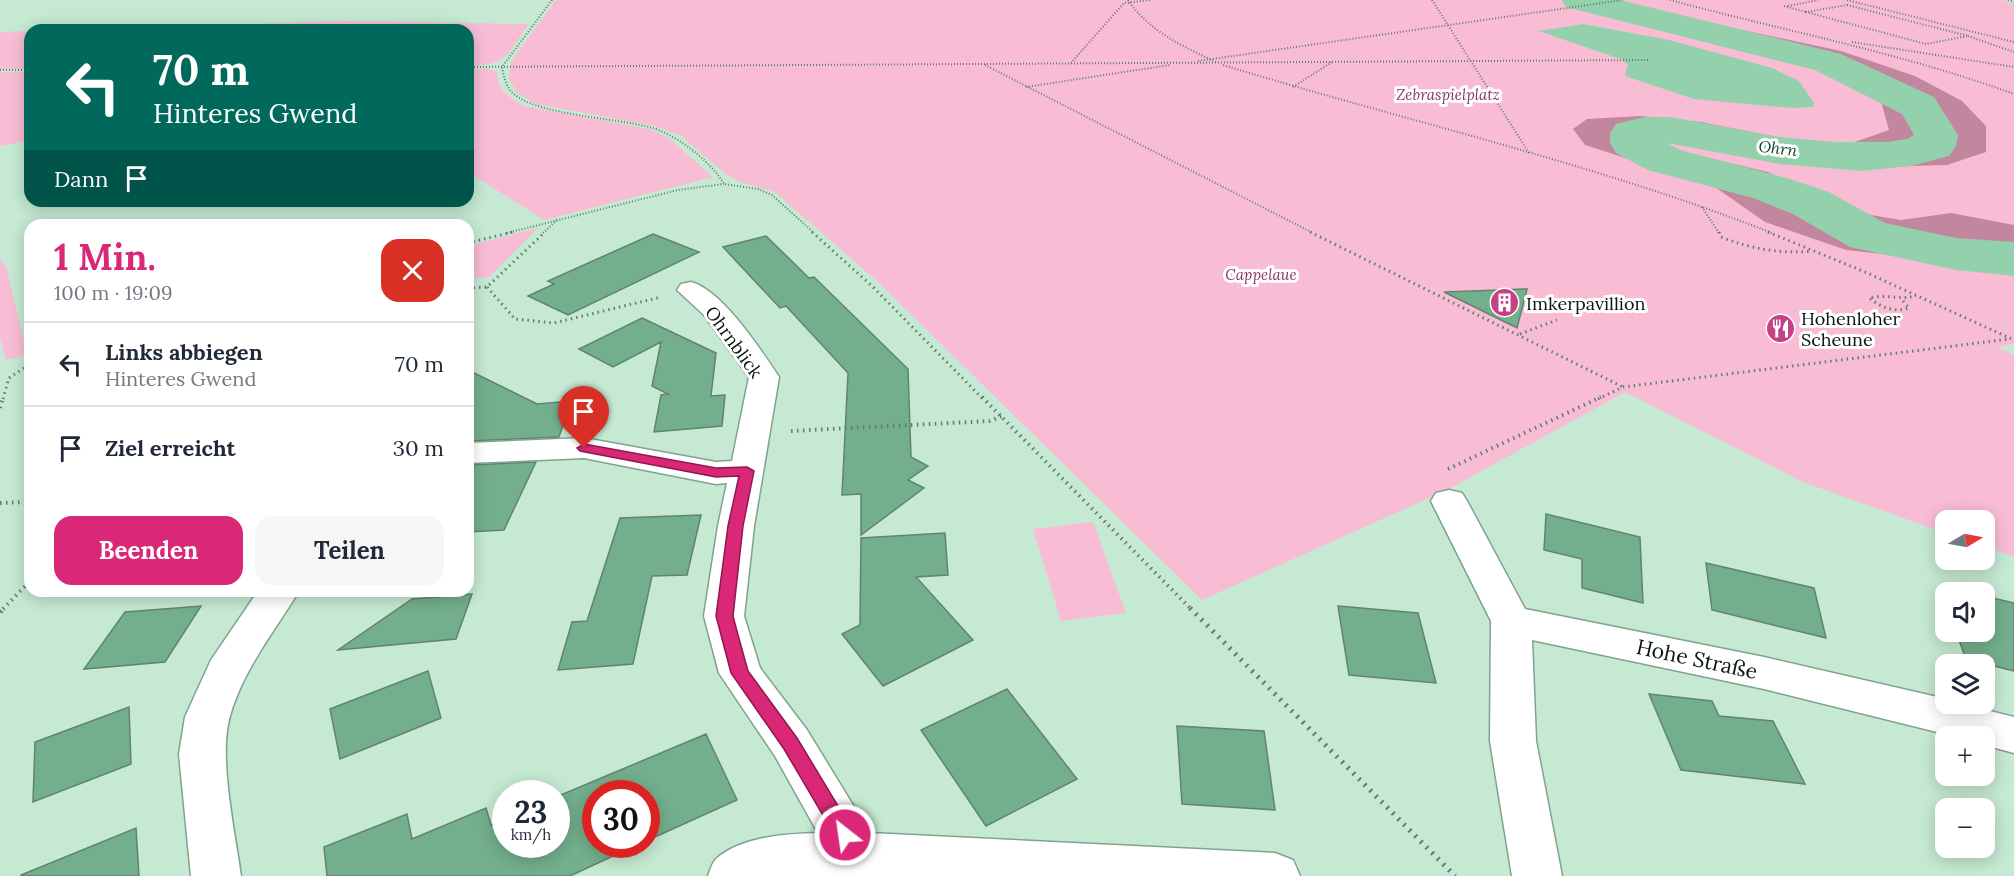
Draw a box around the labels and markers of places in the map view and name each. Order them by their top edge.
building icon: Imkerpavillion [1489,287,1521,319]
place label: Imkerpavillion [1526,292,1645,315]
place label: Hohenloher Scheune [1801,307,1901,351]
restaurant icon: Hohenloher Scheune [1764,312,1796,344]
pin [558,386,609,448]

